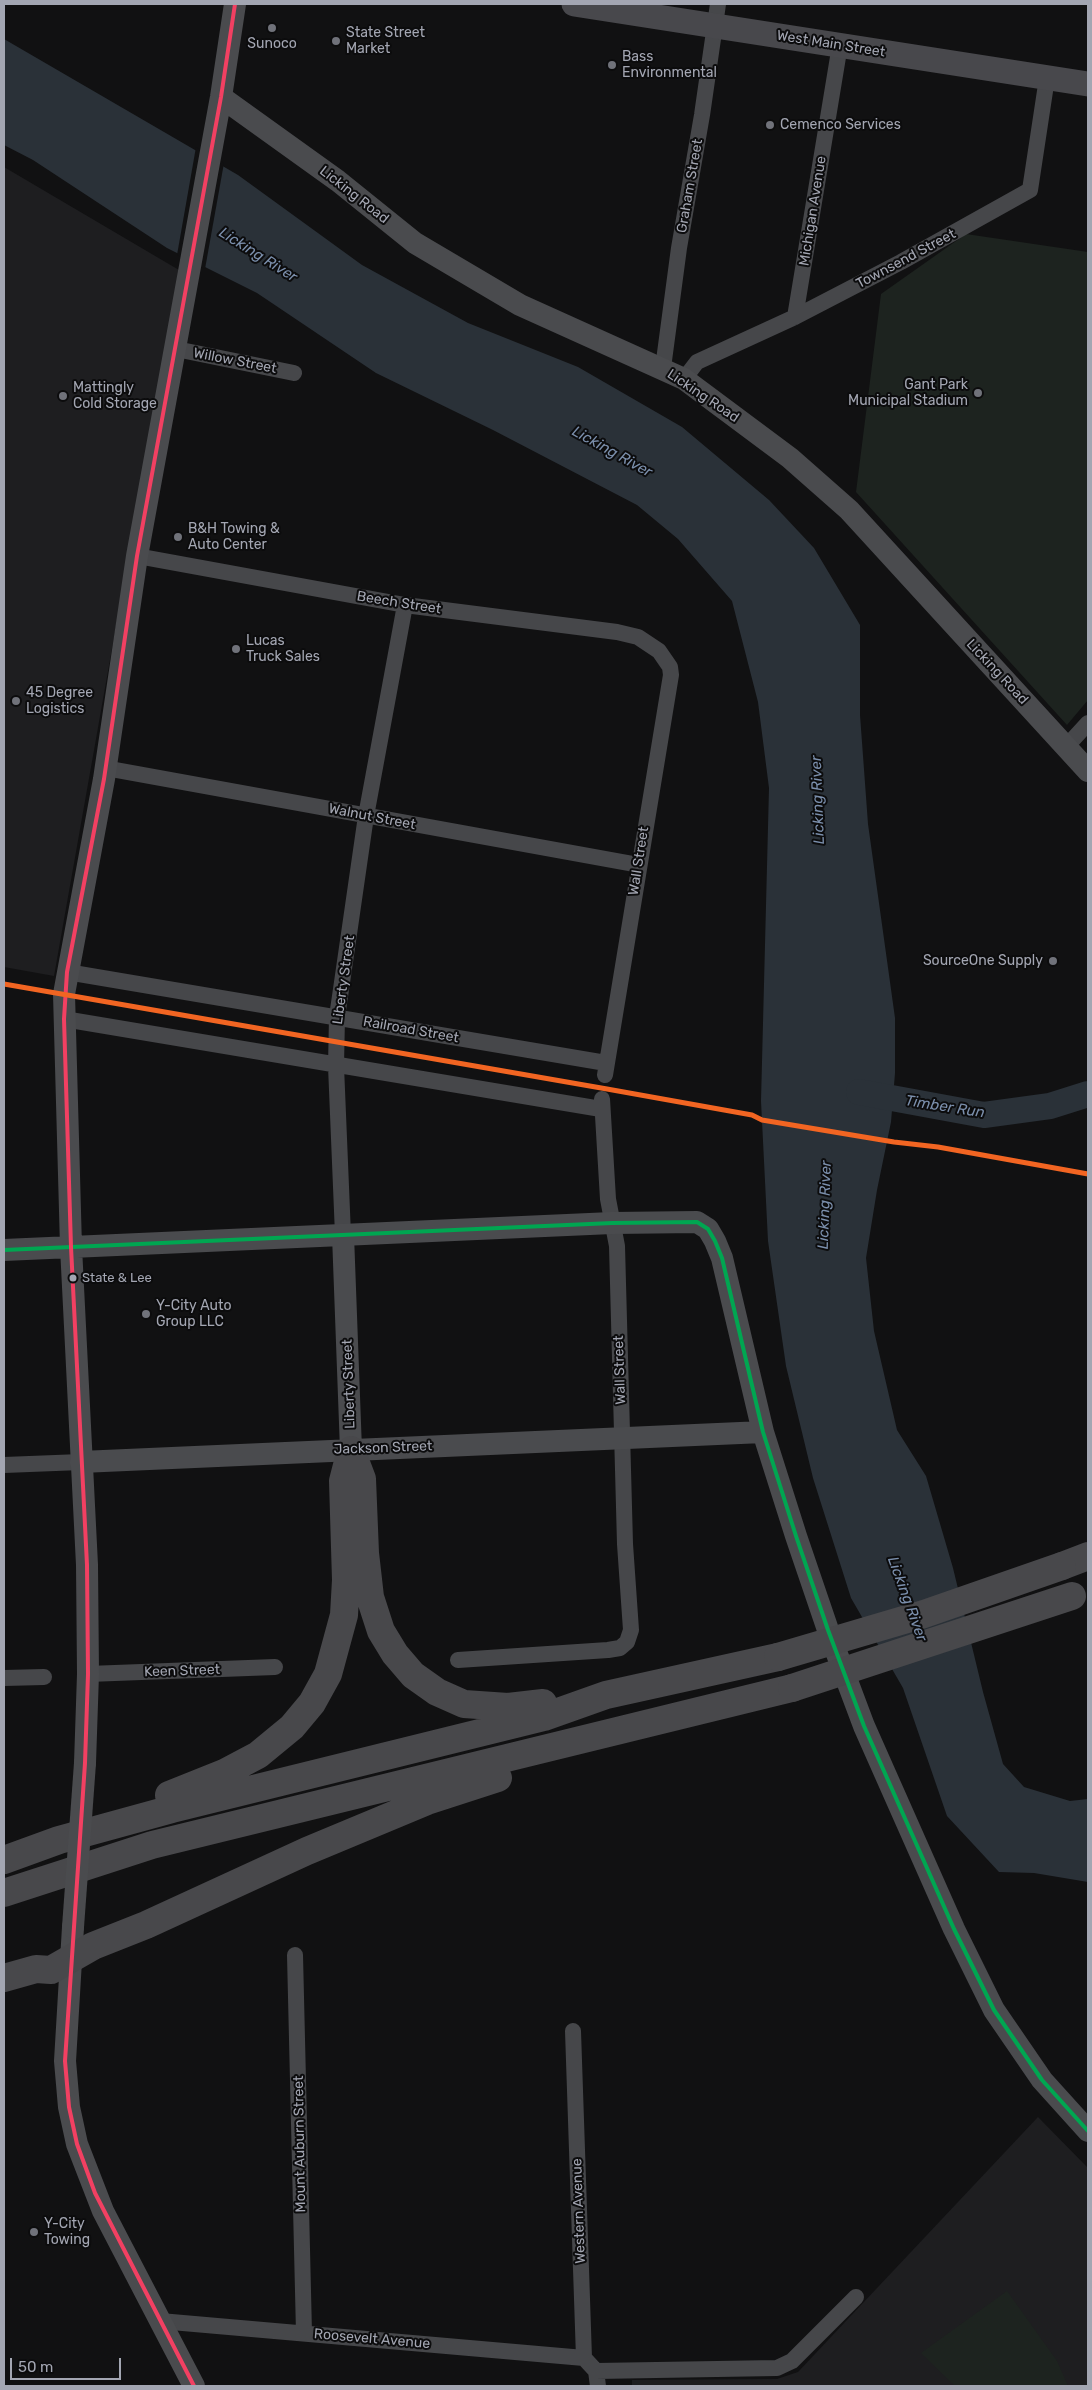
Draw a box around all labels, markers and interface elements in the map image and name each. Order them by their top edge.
marker: Sunoco [266,22,278,34]
place label: State Street Market [346,25,425,58]
street label: West Main Street [776,27,886,61]
marker: State Street Market [330,35,342,47]
place label: Sunoco [247,36,297,52]
place label: Bass Environmental [622,49,717,82]
marker: Bass Environmental [606,59,618,71]
place label: Cemenco Services [780,117,901,133]
marker: Cemenco Services [764,119,776,131]
street label: Graham Street [673,138,707,234]
street label: Michigan Avenue [796,155,830,267]
street label: Licking Road [316,163,392,227]
water label: Licking River [215,224,301,286]
street label: Townsend Street [853,226,959,292]
street label: Willow Street [192,345,278,377]
street label: Licking Road [664,366,742,426]
place label: Gant Park Municipal Stadium [848,377,968,410]
place label: Mattingly Cold Storage [73,380,157,412]
marker: Gant Park Municipal Stadium [972,387,984,399]
marker: Mattingly Cold Storage [57,390,69,402]
water label: Licking River [569,423,655,481]
place label: B&H Towing & Auto Center [188,521,280,554]
marker: B&H Towing & Auto Center [172,531,184,543]
street label: Beech Street [356,588,442,618]
place label: Lucas Truck Sales [246,633,320,666]
street label: Licking Road [963,636,1031,708]
marker: Lucas Truck Sales [230,643,242,655]
place label: 45 Degree Logistics [26,685,93,718]
marker: 45 Degree Logistics [10,695,22,707]
water label: Licking River [807,755,829,845]
street label: Walnut Street [327,800,417,834]
street label: Wall Street [625,825,653,897]
street label: Liberty Street [329,934,359,1026]
place label: SourceOne Supply [923,953,1043,969]
marker: SourceOne Supply [1047,955,1059,967]
street label: Railroad Street [362,1013,460,1047]
water label: Timber Run [904,1092,986,1122]
water label: Licking River [814,1160,836,1250]
place label: State & Lee [82,1270,152,1286]
marker: State & Lee [68,1273,78,1283]
place label: Y-City Auto Group LLC [156,1298,231,1330]
marker: Y-City Auto Group LLC [140,1308,152,1320]
street label: Wall Street [610,1335,630,1405]
street label: Liberty Street [339,1339,359,1429]
street label: Jackson Street [333,1438,433,1458]
water label: Licking River [883,1554,931,1644]
street label: Keen Street [144,1661,220,1681]
street label: Mount Auburn Street [290,2075,310,2213]
street label: Western Avenue [569,2158,589,2264]
place label: Y-City Towing [44,2216,90,2248]
marker: Y-City Towing [28,2226,40,2238]
street label: Roosevelt Avenue [313,2326,431,2352]
scale bar [12,2348,124,2380]
text: 50 m [18,2358,53,2376]

